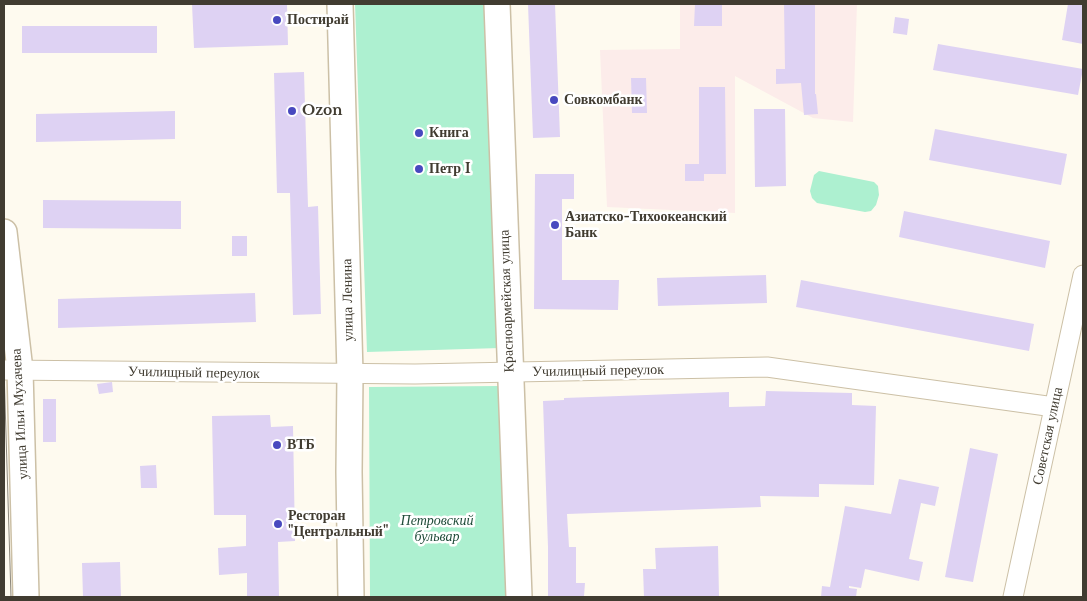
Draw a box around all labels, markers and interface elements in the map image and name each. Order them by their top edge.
place label: Постирай [287,12,349,28]
marker: Постирай [271,14,283,26]
place label: Совкомбанк [564,92,643,108]
marker: Совкомбанк [548,94,560,106]
place label: Ozon [302,103,343,119]
marker: Ozon [286,105,298,117]
place label: Книга [429,125,469,141]
marker: Книга [413,127,425,139]
place label: Петр I [429,161,471,177]
marker: Петр I [413,163,425,175]
place label: Азиатско-Тихоокеанский Банк [565,209,727,242]
marker: Азиатско-Тихоокеанский Банк [549,219,561,231]
street label: Красноармейская улица [496,229,518,373]
street label: улица Ленина [339,258,357,342]
street label: улица Ильи Мухачева [8,348,32,480]
street label: Училищный переулок [532,361,664,381]
street label: Училищный переулок [128,363,260,383]
street label: Советская улица [1029,386,1067,486]
place label: ВТБ [287,437,315,453]
marker: ВТБ [271,439,283,451]
place label: Ресторан "Центральный" [288,508,388,540]
park label: Петровский бульвар [401,513,473,546]
marker: Ресторан "Центральный" [272,518,284,530]

